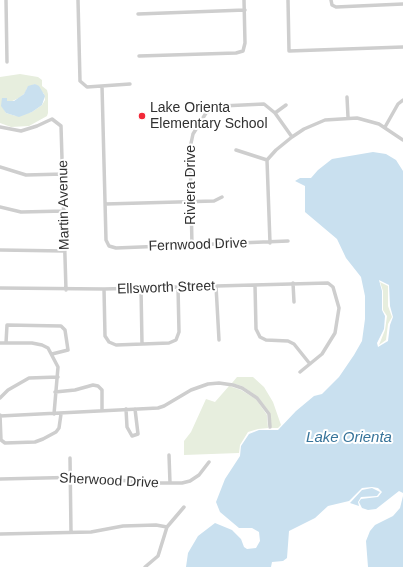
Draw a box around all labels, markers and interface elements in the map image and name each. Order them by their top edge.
place label: Lake Orienta Elementary School [150,100,268,132]
marker: Lake Orienta Elementary School [137,111,147,121]
street label: Riviera Drive [183,145,199,225]
street label: Martin Avenue [55,160,73,250]
street label: Fernwood Drive [148,235,248,255]
street label: Ellsworth Street [117,278,215,298]
water label: Lake Orienta [306,429,392,447]
street label: Sherwood Drive [59,470,159,492]

